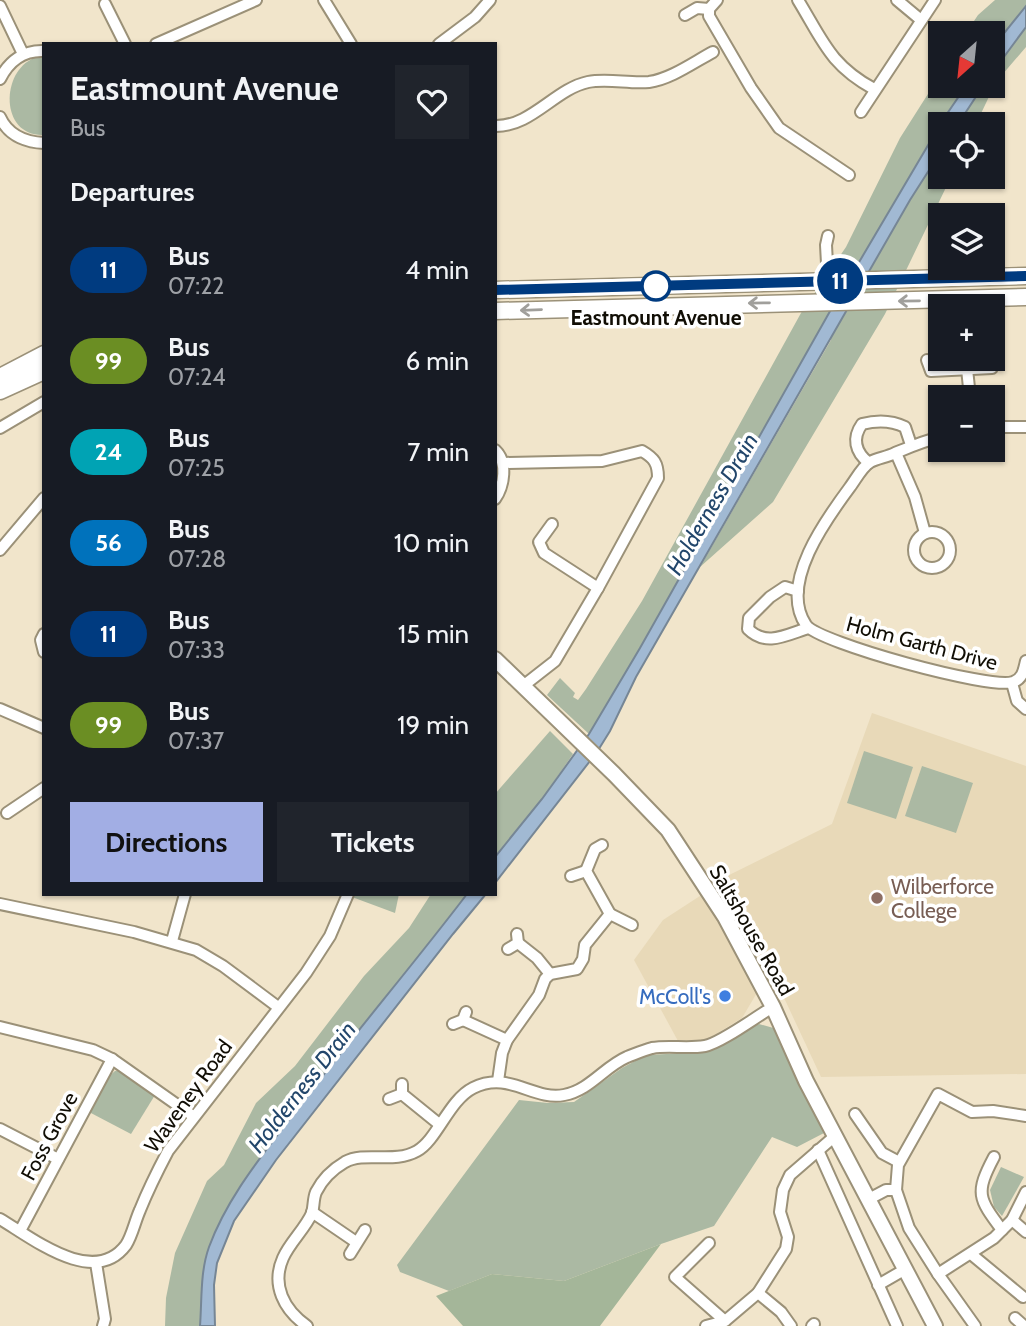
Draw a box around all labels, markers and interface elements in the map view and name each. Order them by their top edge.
north arrow [928,21,1004,98]
map controls [928,21,1005,462]
button: heart [395,65,469,139]
text: Eastmount Avenue [70,68,339,108]
button: locate [928,112,1005,189]
text: Bus [70,114,105,142]
text: Departures [70,176,194,208]
button: layers [928,203,1005,280]
text: Bus [168,240,209,272]
text: 4 min [405,254,469,286]
text: 11 [100,255,117,284]
line badge: 11 [808,258,872,304]
text: 11 [831,266,849,295]
marker: Eastmount Avenue [641,271,671,301]
text: 07:22 [168,272,224,300]
one-way arrow [898,294,921,308]
button: + [928,294,1005,371]
one-way arrow [747,296,770,309]
one-way arrow [520,303,543,316]
place label: Eastmount Avenue [570,305,742,330]
text: Bus [168,331,209,363]
text: 6 min [406,345,469,377]
text: 99 [95,346,122,375]
text: 07:24 [168,363,226,391]
button: − [928,385,1005,462]
text: Bus [168,422,209,454]
water label: Holderness Drain [660,428,764,580]
text: 7 min [407,436,469,468]
text: 24 [95,437,122,466]
text: 07:25 [168,454,225,482]
text: Bus [168,513,209,545]
text: 10 min [394,527,469,559]
text: 56 [95,528,122,557]
text: 07:28 [168,545,226,573]
text: Bus [168,604,209,636]
street label: Holm Garth Drive [844,611,1000,675]
text: 15 min [398,618,469,650]
text: 11 [100,619,117,648]
text: 07:33 [168,636,225,664]
text: Bus [168,695,209,727]
text: 19 min [397,709,469,741]
text: 99 [95,710,122,739]
text: 07:37 [168,727,224,755]
button: Directions [70,802,263,882]
button: Tickets [277,802,469,882]
street label: Saltshouse Road [705,860,799,1000]
place label: Wilberforce College [891,874,994,923]
marker: Wilberforce College [869,890,885,906]
place label: McColl's [639,984,711,1009]
marker: McColl's [717,988,733,1004]
water label: Holderness Drain [242,1016,362,1158]
street label: Waveney Road [139,1035,237,1157]
street label: Foss Grove [15,1087,83,1184]

